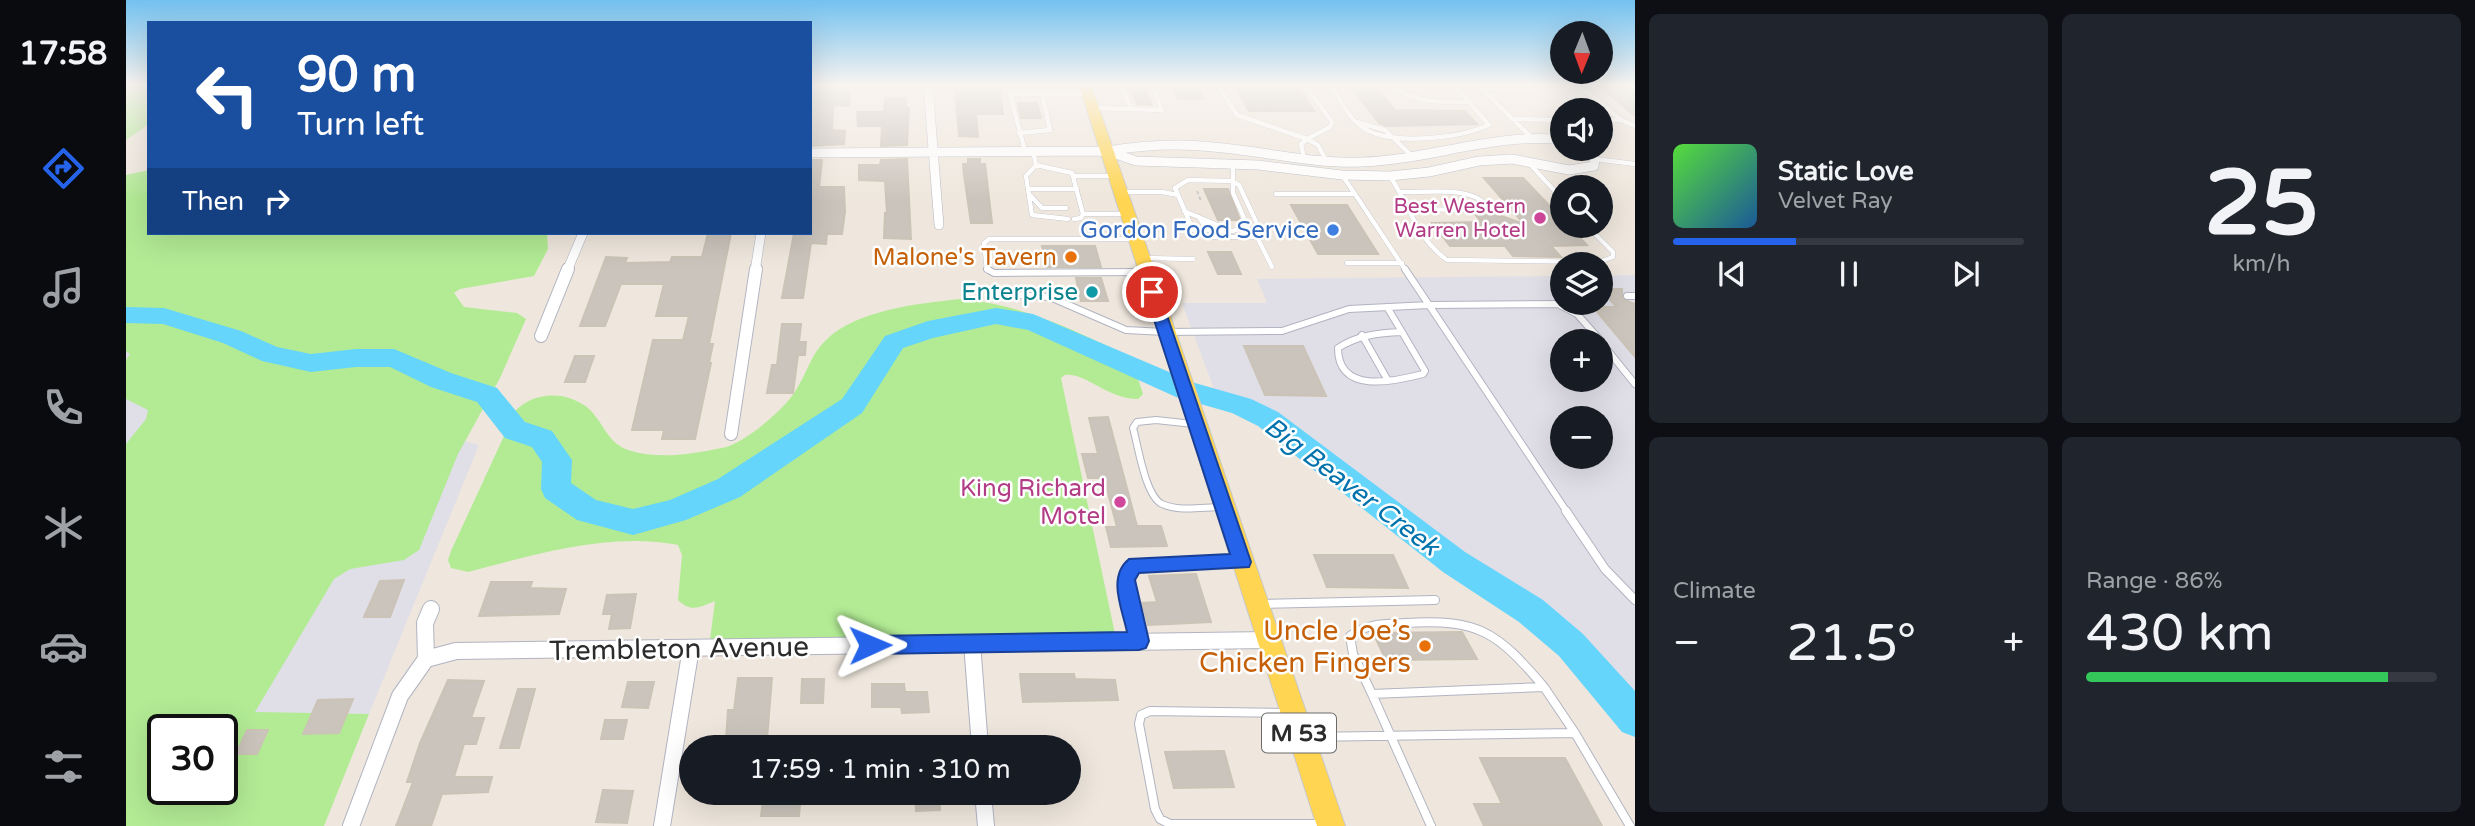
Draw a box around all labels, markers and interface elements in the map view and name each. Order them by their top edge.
north arrow [1550,21,1614,84]
map controls [1550,21,1613,469]
text: 17:58 [19,35,107,73]
text: 90 m [297,46,416,105]
icon: left [182,49,273,140]
button: sound [1550,98,1613,161]
text: Turn left [297,106,424,144]
icon: directions [39,144,88,193]
text: 25 [2204,149,2319,259]
text: Static Love [1778,156,1914,187]
button: search [1550,175,1613,238]
icon: right [258,182,296,220]
text: Then [182,186,244,217]
text: Velvet Ray [1778,187,1893,215]
place label: Best Western Warren Hotel [1393,194,1526,243]
marker: Best Western Warren Hotel [1532,210,1548,226]
place label: Gordon Food Service [1080,216,1319,245]
marker: Gordon Food Service [1325,222,1341,238]
place label: Malone's Tavern [873,243,1057,272]
marker: Malone's Tavern [1063,249,1079,265]
text: km/h [2233,250,2290,278]
button: layers [1550,252,1613,315]
icon: previous [1713,255,1751,293]
icon: pause [1830,255,1868,293]
icon: next [1947,255,1985,293]
pin [1122,262,1182,322]
icon: music [39,263,88,312]
icon: arrive [1133,273,1171,311]
place label: Enterprise [961,278,1078,307]
marker: Enterprise [1084,284,1100,300]
button: + [1550,329,1613,392]
icon: phone [39,383,88,432]
button: − [1550,406,1613,469]
water label: Big Beaver Creek [1258,411,1447,563]
place label: King Richard Motel [960,474,1106,531]
marker: King Richard Motel [1112,494,1128,510]
icon: climate [39,503,88,552]
text: Range · 86% [2086,567,2222,595]
text: Climate [1673,577,1756,605]
text: 430 km [2086,602,2274,665]
position arrow [833,608,907,682]
text: 21.5° [1786,612,1916,675]
place label: Uncle Joe’s Chicken Fingers [1199,614,1411,680]
text: − [1673,620,1700,666]
text: + [2003,620,2024,666]
icon: car [39,622,88,671]
street label: Trembleton Avenue [549,630,809,668]
marker: Uncle Joe’s Chicken Fingers [1417,638,1433,654]
road number: M 53 [1262,713,1336,752]
speed limit sign: 30 [147,714,238,805]
icon: filters [39,742,88,791]
text: 17:59 · 1 min · 310 m [749,754,1011,785]

